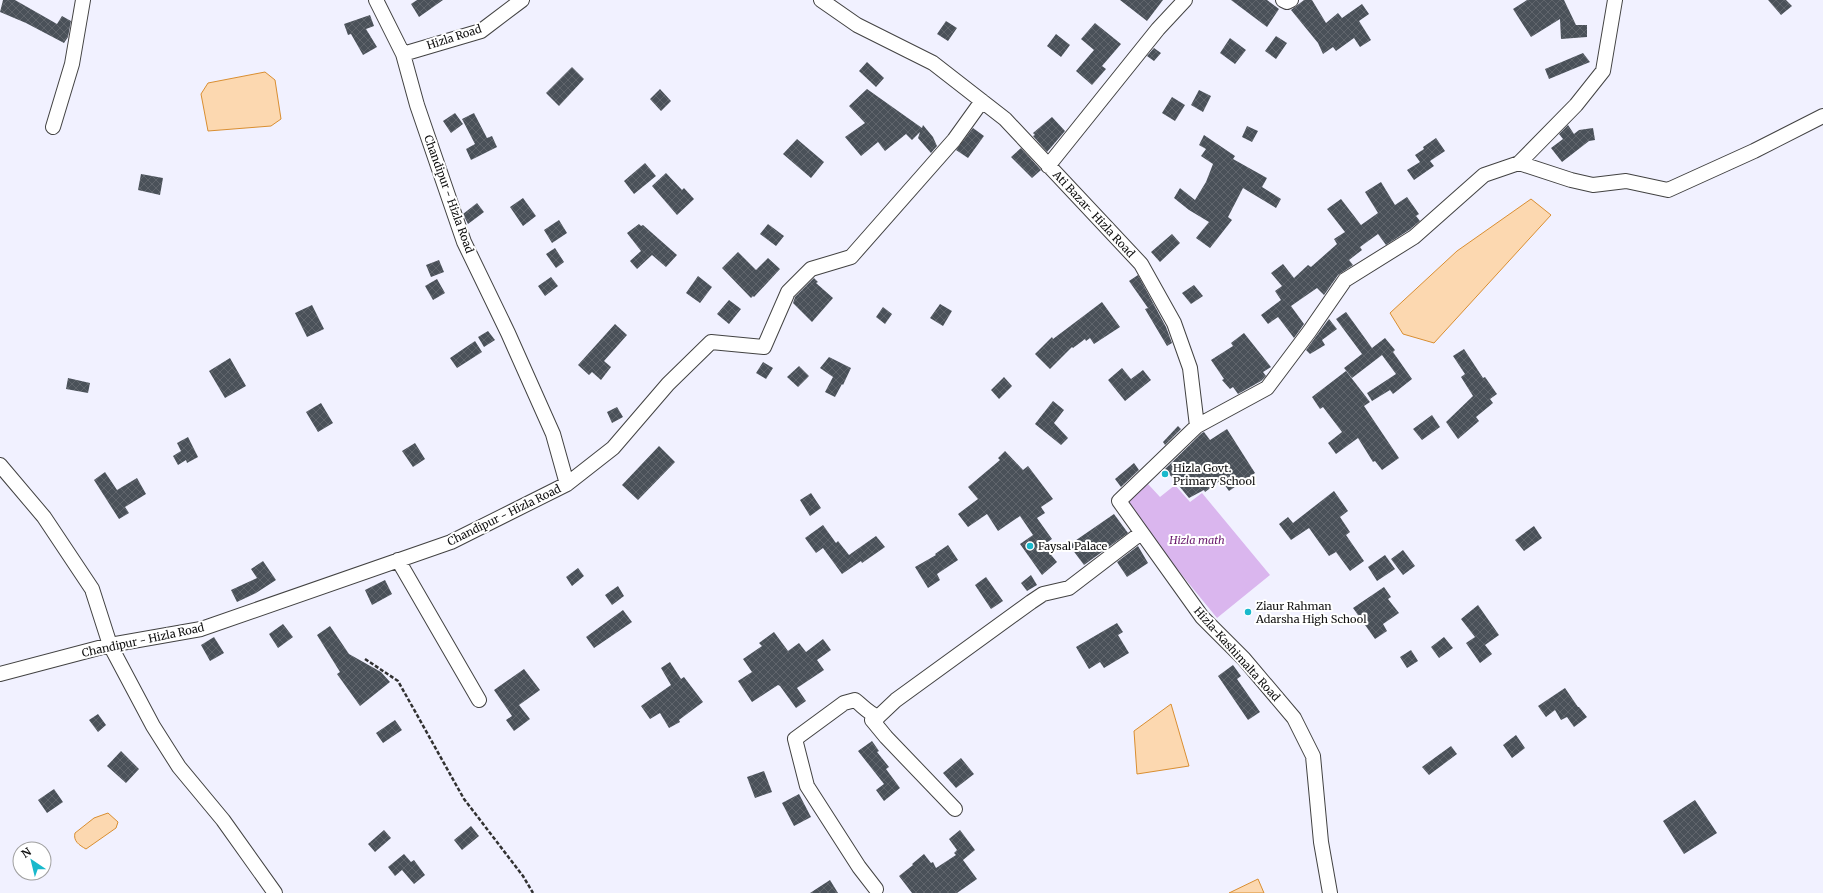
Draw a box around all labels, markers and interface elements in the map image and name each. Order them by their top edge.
street label: Hizla Road [425,21,484,52]
street label: Chandipur - Hizla Road [421,133,477,255]
street label: Ati Bazar- Hizla Road [1049,167,1138,261]
place label: Hizla Govt. Primary School [1173,461,1256,488]
marker: Hizla Govt. Primary School [1160,469,1170,479]
street label: Chandipur - Hizla Road [445,481,563,549]
park label: Hizla math [1168,533,1225,547]
place label: Faysal Palace [1038,539,1108,553]
marker: Faysal Palace [1025,541,1035,551]
place label: Ziaur Rahman Adarsha High School [1255,599,1367,626]
street label: Hizla-Kashimalta Road [1191,604,1283,704]
marker: Ziaur Rahman Adarsha High School [1243,607,1253,617]
street label: Chandipur - Hizla Road [81,620,206,660]
north arrow [12,841,52,881]
text: N [19,844,34,861]

